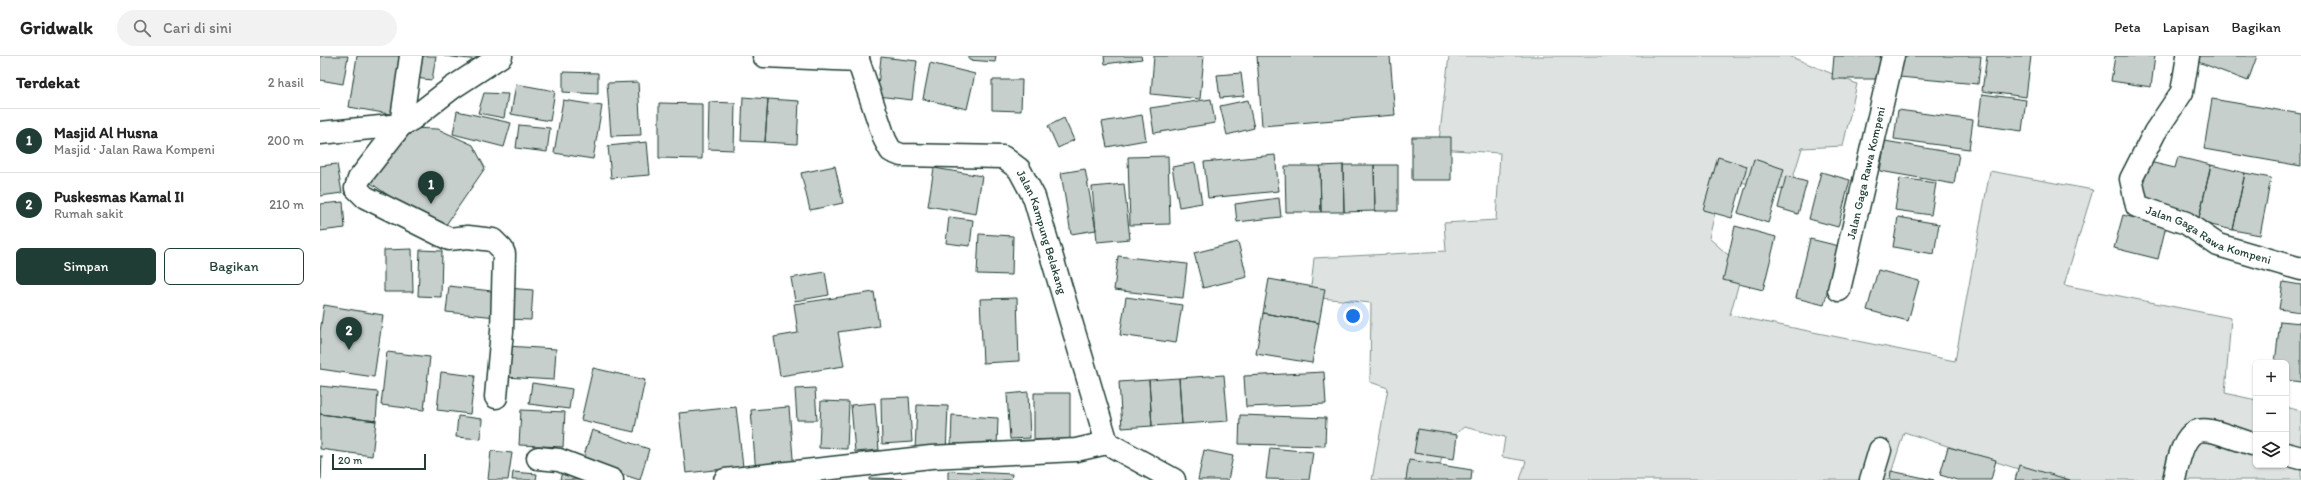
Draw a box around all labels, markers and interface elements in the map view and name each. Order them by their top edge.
search box [117,10,397,46]
text: Gridwalk [20,16,93,39]
icon: search [131,17,153,39]
text: Cari di sini [163,19,232,37]
text: Peta [2114,19,2141,36]
text: Lapisan [2163,19,2210,36]
text: Bagikan [2232,19,2281,36]
text: Terdekat [16,72,80,92]
text: 2 hasil [268,75,304,90]
street label: Jalan Gaga Rawa Kompeni [1844,105,1888,241]
text: Masjid Al Husna [54,124,158,142]
text: 1 [26,133,32,148]
text: 200 m [267,133,304,148]
text: Masjid · Jalan Rawa Kompeni [54,142,215,157]
street label: Jalan Kampung Belakang [1014,167,1070,297]
pin: 1 [418,171,444,204]
text: Puskesmas Kamal II [54,188,184,206]
text: 2 [26,197,32,212]
text: 210 m [269,197,304,212]
street label: Jalan Gaga Rawa Kompeni [2144,203,2273,267]
text: Rumah sakit [54,206,123,221]
button: Simpan [16,248,156,285]
button: Bagikan [164,248,304,285]
your location [1343,306,1363,326]
pin: 2 [336,317,362,350]
map controls [2253,360,2289,468]
button: + [2253,360,2289,396]
button: − [2253,396,2289,432]
button: layers [2253,432,2289,468]
scale bar [332,452,426,471]
text: 20 m [338,454,362,467]

